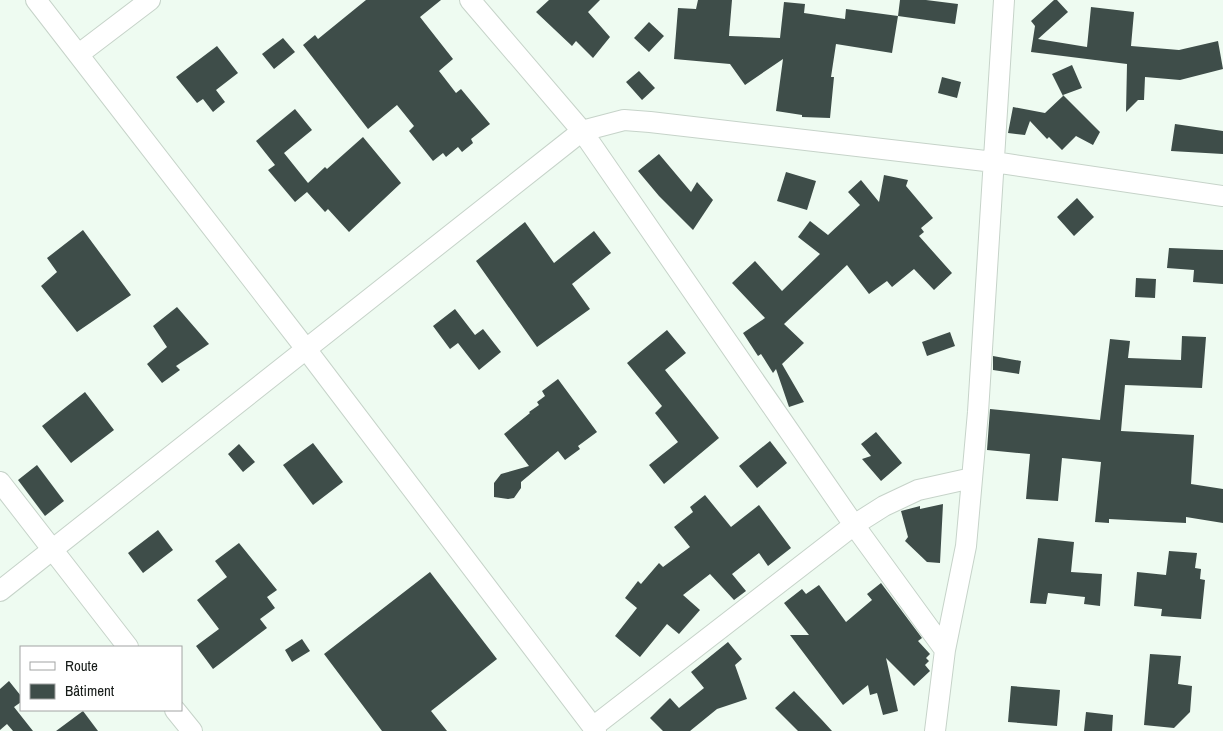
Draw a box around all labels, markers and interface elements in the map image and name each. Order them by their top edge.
legend [20,646,182,711]
text: Route [65,655,98,676]
text: Bâtiment [65,680,115,701]

